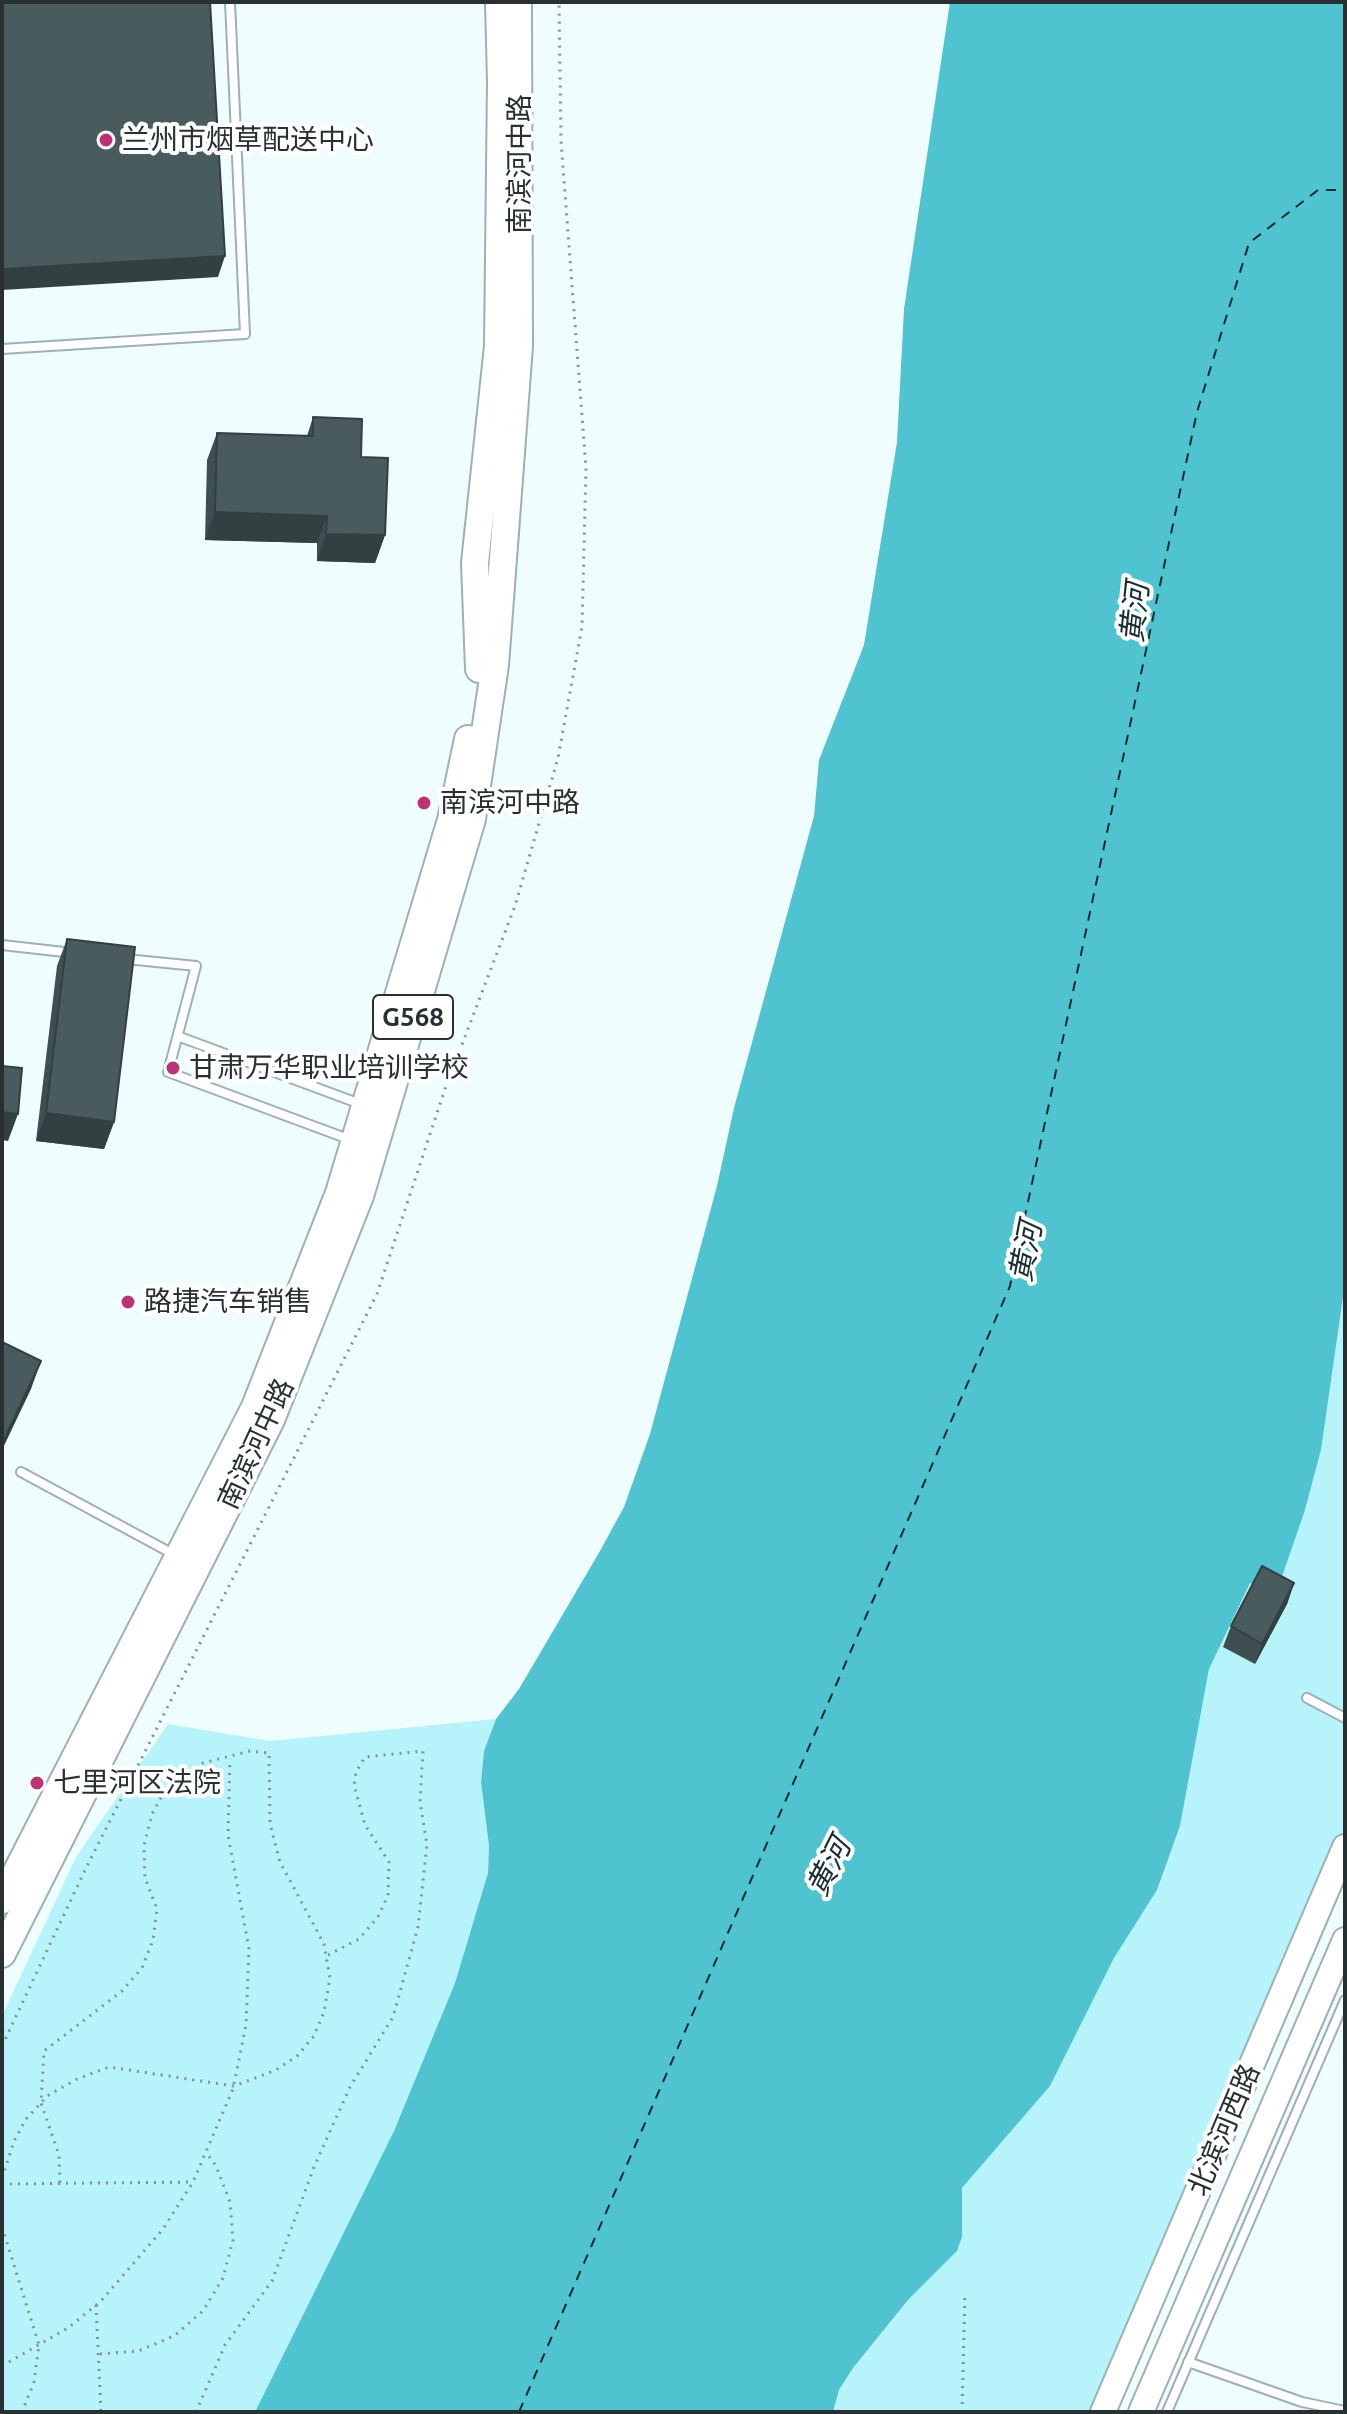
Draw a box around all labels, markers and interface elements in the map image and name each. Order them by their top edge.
street label: 南滨河中路 [503,94,537,234]
place label: 兰州市烟草配送中心 [122,123,374,157]
marker: 兰州市烟草配送中心 [97,131,115,149]
water label: 黄河 [1114,581,1156,645]
place label: 南滨河中路 [440,786,580,820]
marker: 南滨河中路 [415,794,433,812]
road number: G568 [373,995,453,1039]
place label: 甘肃万华职业培训学校 [189,1051,469,1085]
marker: 甘肃万华职业培训学校 [164,1059,182,1077]
water label: 黄河 [1003,1219,1049,1285]
place label: 路捷汽车销售 [144,1285,312,1319]
marker: 路捷汽车销售 [119,1293,137,1311]
street label: 南滨河中路 [211,1373,301,1515]
place label: 七里河区法院 [53,1766,221,1800]
marker: 七里河区法院 [28,1774,46,1792]
water label: 黄河 [799,1832,859,1902]
street label: 北滨河西路 [1181,2059,1267,2201]

